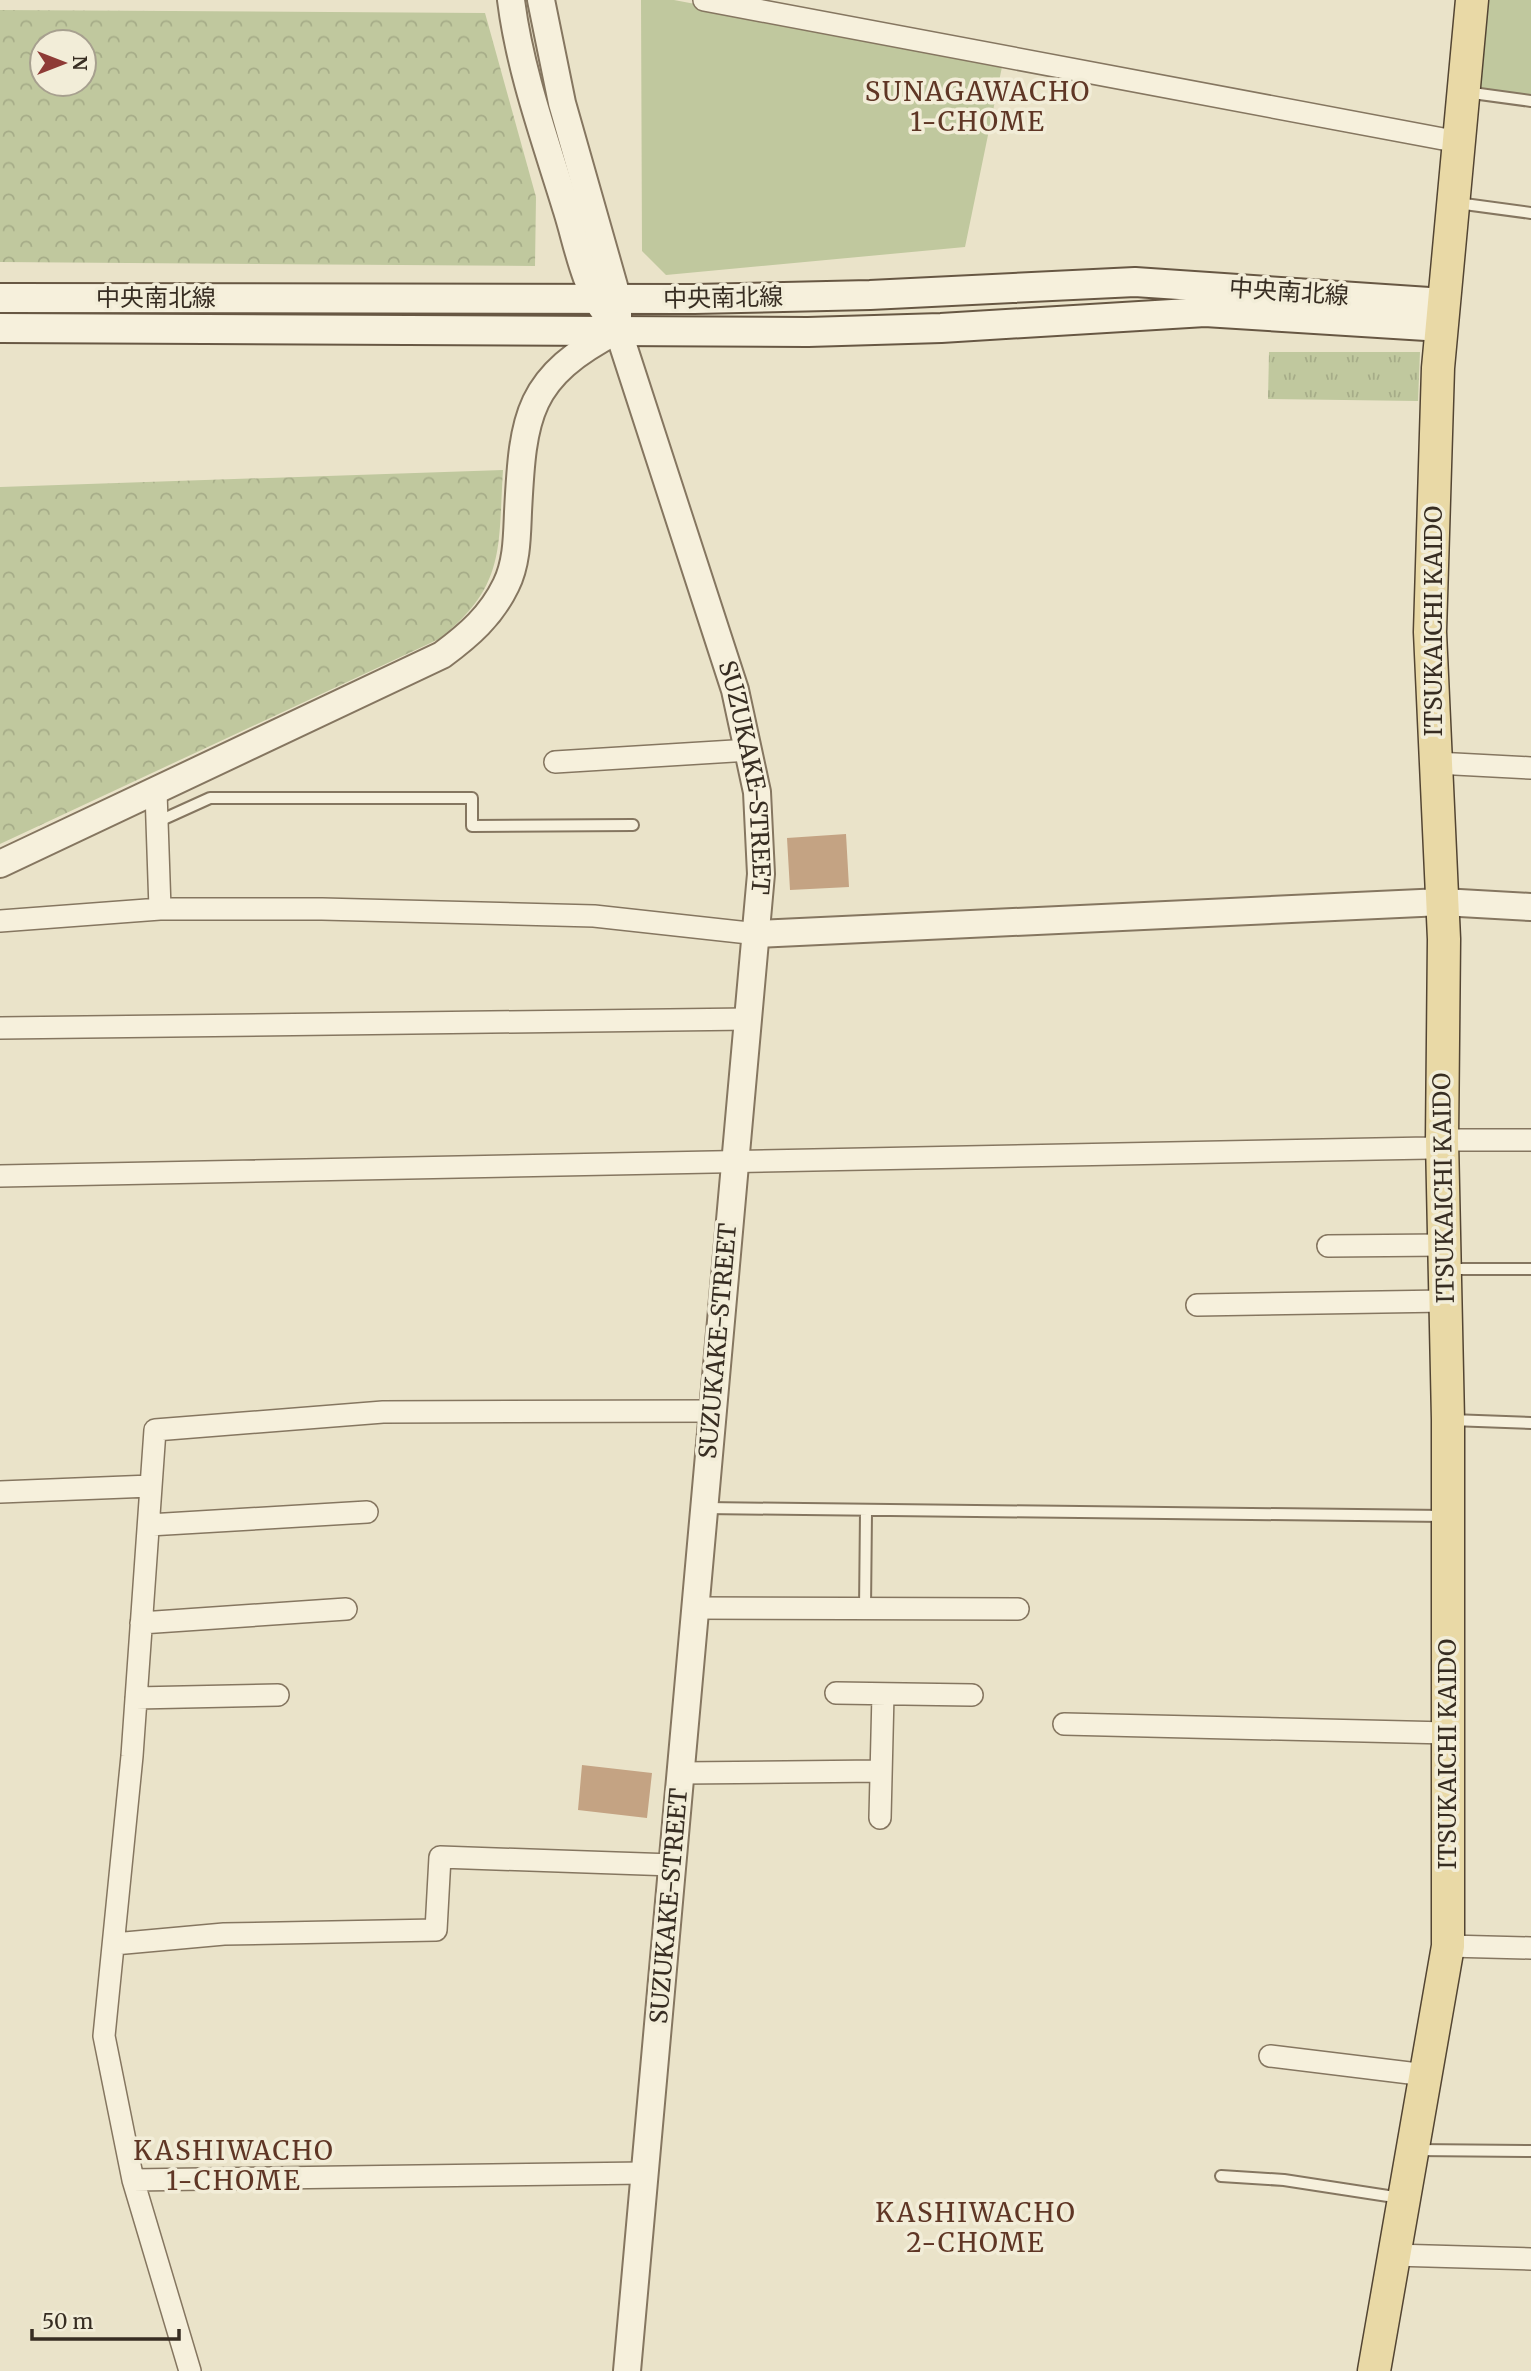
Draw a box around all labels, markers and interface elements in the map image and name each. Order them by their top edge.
north arrow [28,28,98,98]
text: N [68,55,92,71]
district label: SUNAGAWACHO 1-CHOME [865,75,1091,138]
street label: 中央南北線 [1228,272,1350,311]
street label: 中央南北線 [663,281,783,314]
street label: 中央南北線 [96,282,216,313]
street label: ITSUKAICHI KAIDO [1418,506,1449,736]
street label: SUZUKAKE-STREET [712,657,777,896]
street label: ITSUKAICHI KAIDO [1426,1072,1461,1304]
street label: SUZUKAKE-STREET [692,1221,743,1460]
street label: ITSUKAICHI KAIDO [1432,1639,1463,1869]
street label: SUZUKAKE-STREET [643,1786,694,2025]
district label: KASHIWACHO 1-CHOME [133,2134,335,2197]
district label: KASHIWACHO 2-CHOME [875,2196,1077,2259]
scale bar [32,2298,178,2342]
text: 50 m [42,2308,93,2335]

